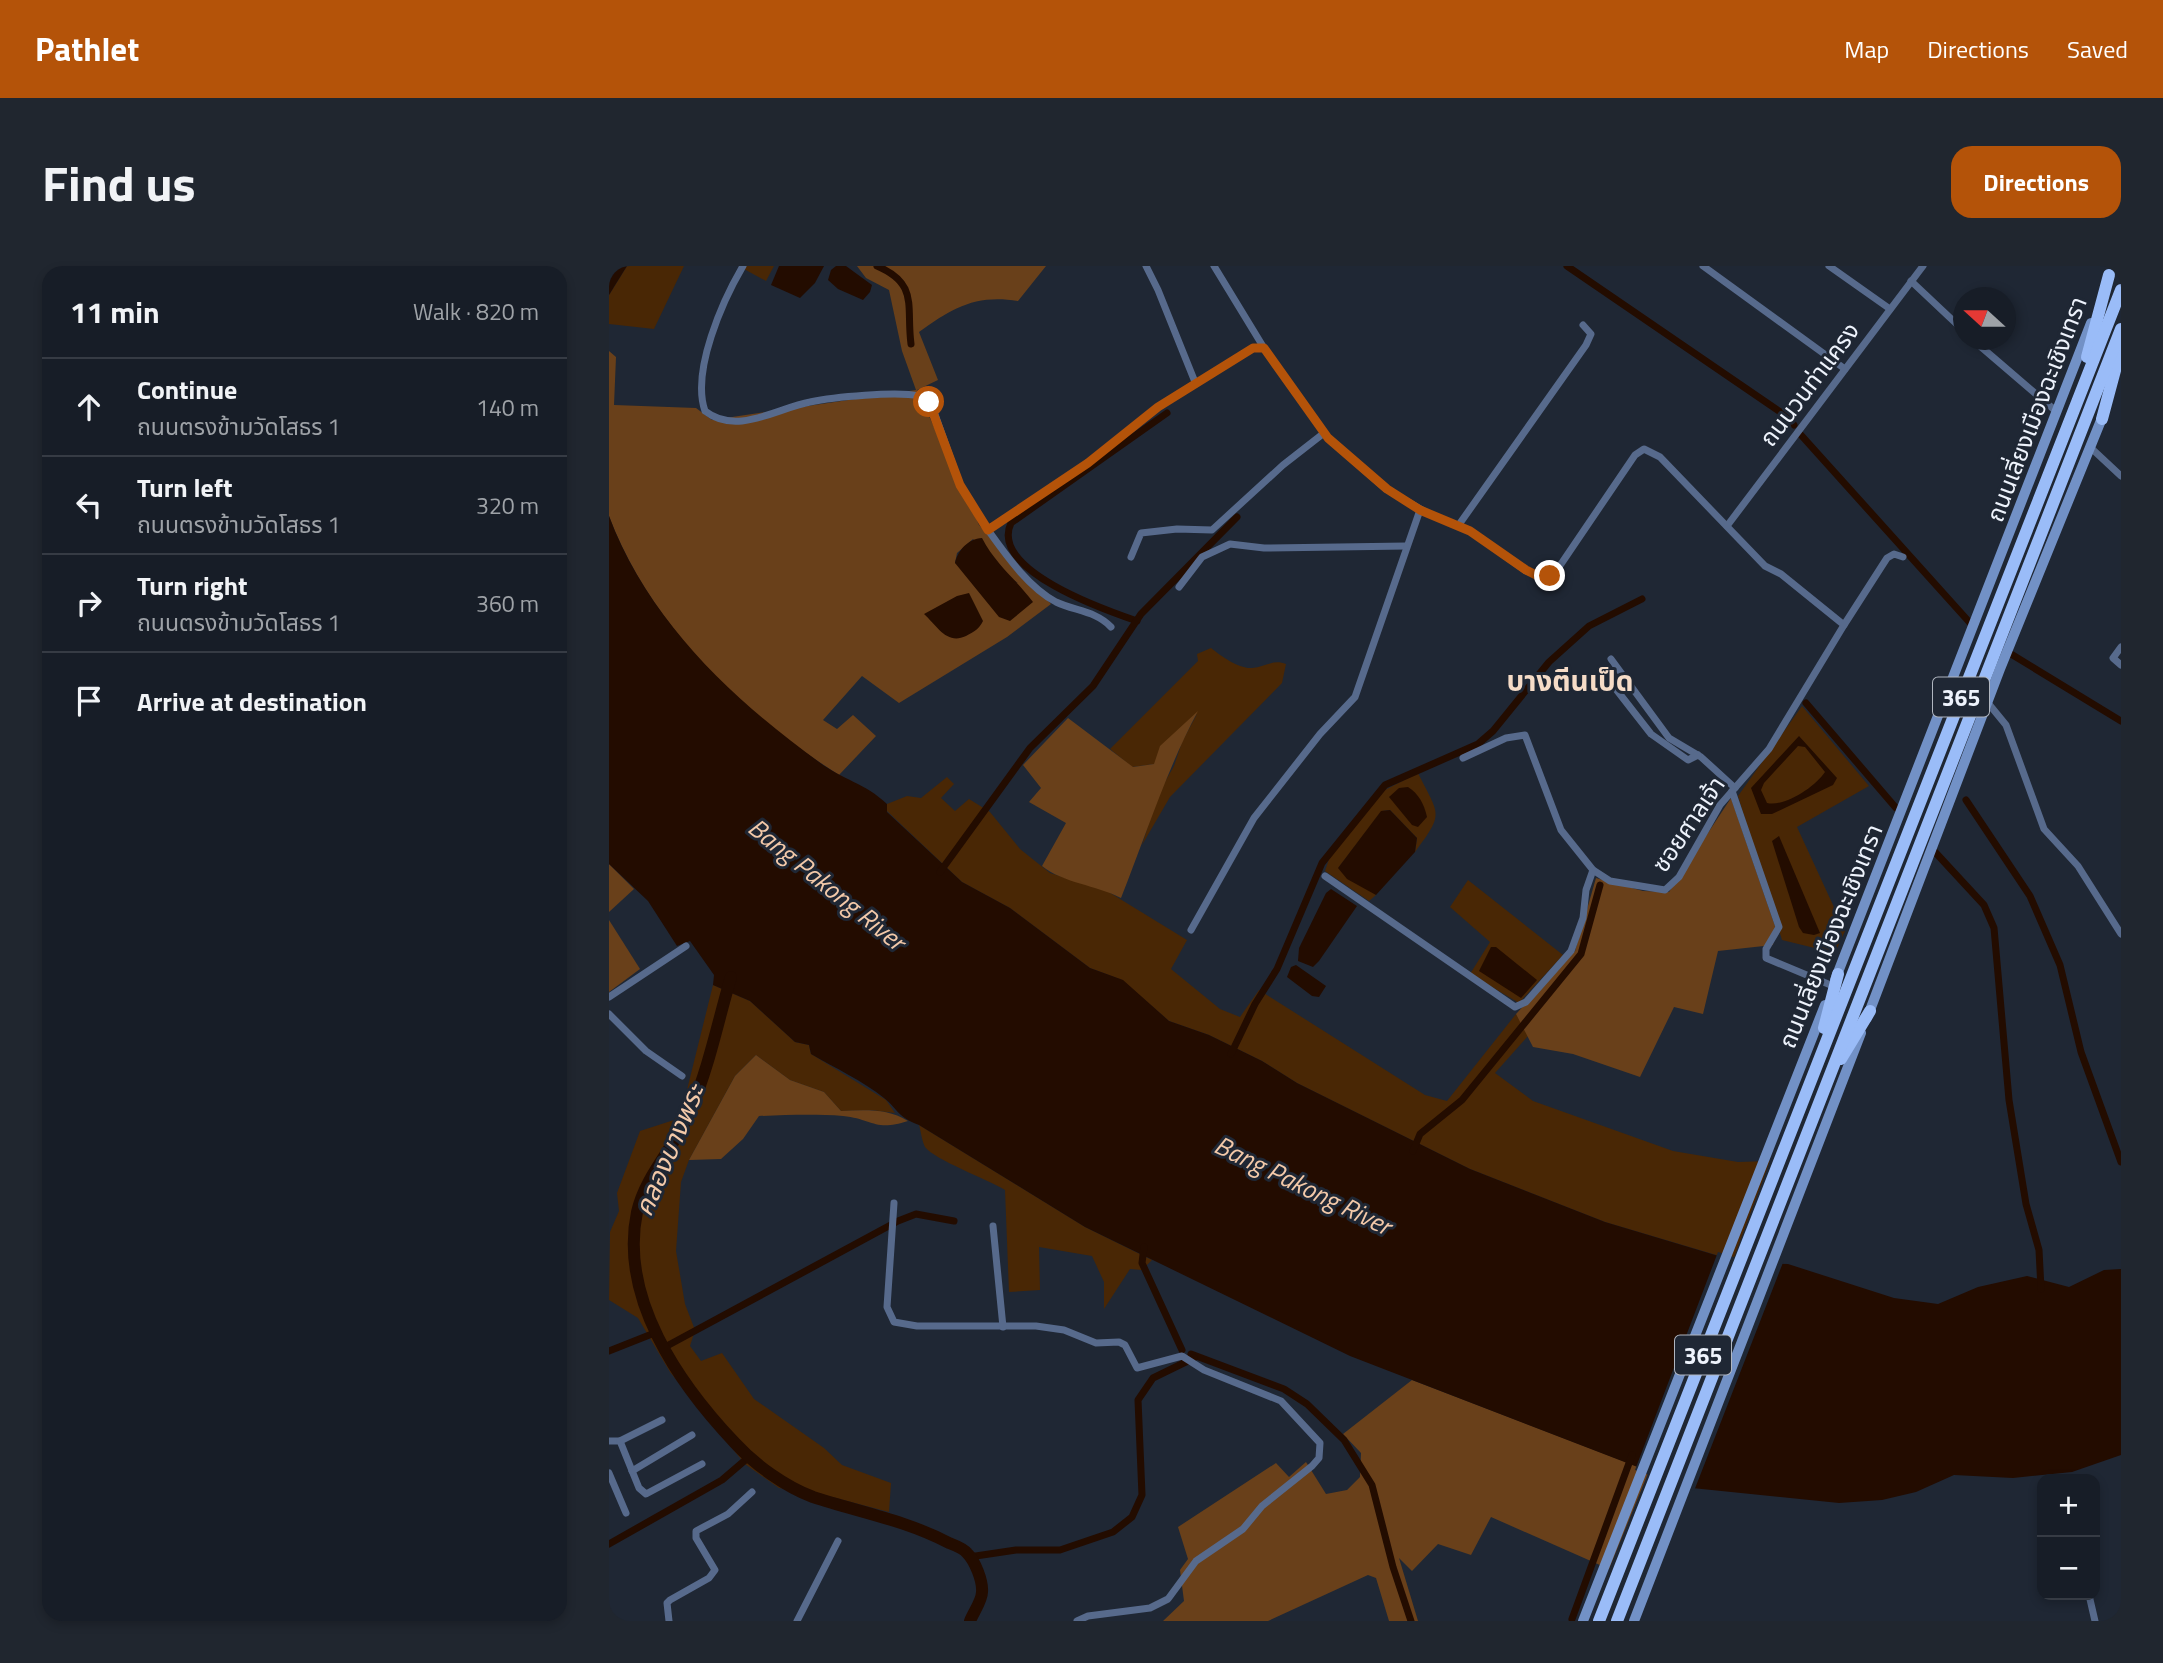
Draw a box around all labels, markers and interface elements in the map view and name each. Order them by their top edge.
text: Pathlet [35,24,139,74]
text: Map [1844,31,1889,67]
text: Directions [1927,31,2029,67]
text: Saved [2067,31,2128,67]
text: Find us [42,145,196,220]
button: Directions [1951,146,2121,218]
north arrow [1953,287,2016,350]
text: 11 min [70,289,160,335]
street label: ถนนเลี่ยงเมืองฉะเชิงเทรา [1976,291,2096,527]
text: Walk · 820 m [413,294,539,329]
street label: ถนนวนท่าแครง [1750,314,1868,454]
text: Continue [137,370,237,409]
route start [913,386,944,417]
icon: ahead [70,388,108,426]
text: 140 m [476,390,539,425]
text: ถนนตรงข้ามวัดโสธร 1 [137,409,340,444]
text: Turn left [137,468,232,507]
icon: left [70,486,108,524]
text: 320 m [476,488,539,523]
text: ถนนตรงข้ามวัดโสธร 1 [137,507,340,542]
route end [1534,560,1565,591]
text: Turn right [137,566,248,605]
icon: right [70,584,108,622]
text: 360 m [476,586,539,621]
text: ถนนตรงข้ามวัดโสธร 1 [137,605,340,640]
district label: บางตีนเป็ด [1506,659,1634,702]
road number: 365 [1933,678,1989,716]
icon: arrive [70,682,108,720]
text: Arrive at destination [137,682,367,721]
street label: ซอยศาลเจ้า [1643,769,1733,879]
water label: Bang Pakong River [740,808,916,962]
street label: ถนนเลี่ยงเมืองฉะเชิงเทรา [1769,819,1891,1053]
water label: คลองบางพระ [624,1076,715,1222]
water label: Bang Pakong River [1208,1125,1401,1246]
road number: 365 [1675,1336,1731,1374]
map controls [2037,1474,2100,1600]
button: + [2037,1474,2100,1537]
button: − [2037,1537,2100,1600]

